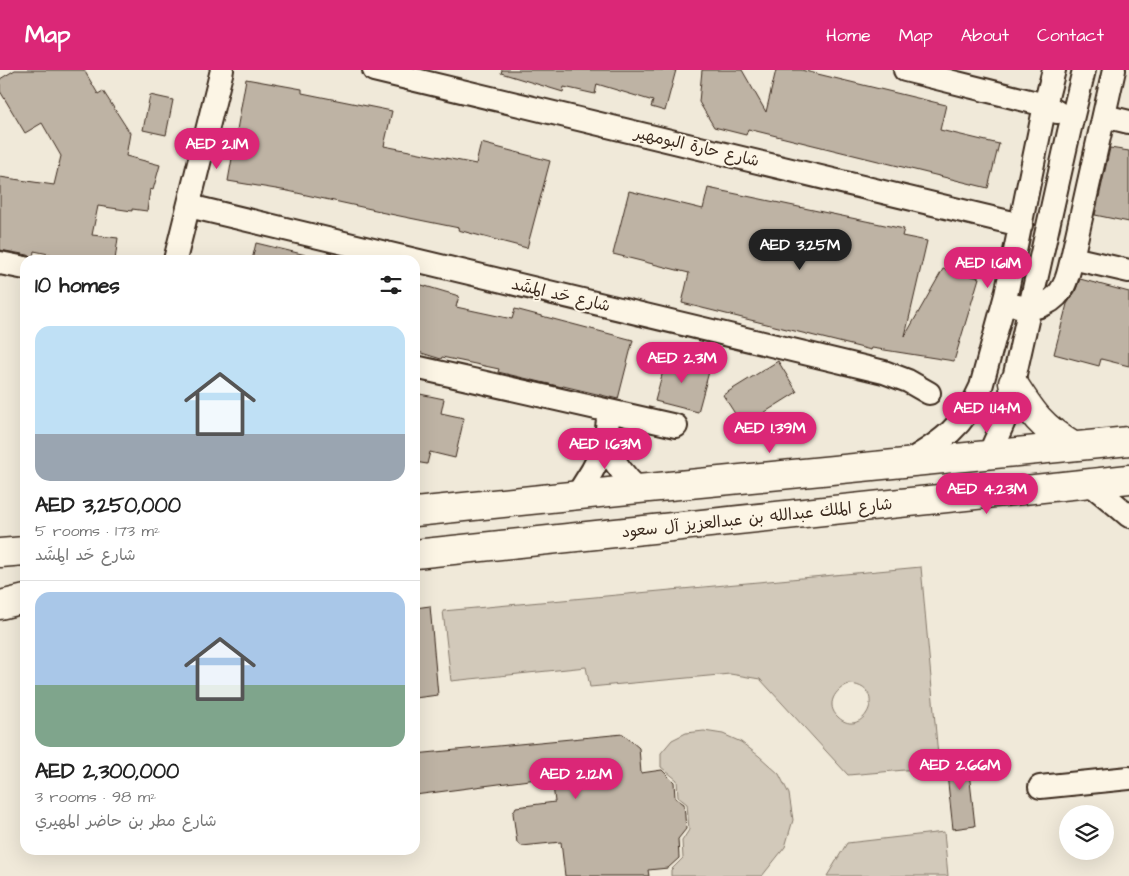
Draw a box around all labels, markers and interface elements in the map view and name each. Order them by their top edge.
text: Map [25,18,70,52]
text: Home [826,23,871,48]
text: Map [899,23,933,48]
text: About [961,23,1009,48]
text: Contact [1037,23,1104,48]
street label: شارع حارة البومهير [631,122,762,172]
pin: AED 2.1M [165,128,269,170]
text: AED 2.1M [185,133,249,155]
pin: AED 3.25M [743,228,857,271]
text: AED 3.25M [760,234,840,256]
pin: AED 1.61M [931,246,1045,289]
text: AED 1.61M [955,252,1021,274]
text: 10 homes [35,271,120,300]
icon: filters [377,271,405,299]
street label: شارع حَد المِشَد [510,273,612,317]
pin: AED 2.3M [630,342,734,384]
text: AED 2.3M [647,347,717,369]
icon: home [175,359,265,449]
pin: AED 1.14M [930,392,1044,434]
text: AED 1.14M [954,397,1020,419]
pin: AED 1.39M [713,412,827,454]
text: AED 1.39M [734,417,806,439]
pin: AED 1.63M [548,428,662,470]
text: AED 1.63M [569,433,641,455]
pin: AED 4.23M [930,472,1044,515]
text: AED 4.23M [947,478,1027,500]
text: AED 3,250,000 [35,491,181,520]
street label: شارع الملك عبدالله بن عبدالعزيز آل سعود [620,493,894,543]
text: 5 rooms · 173 m² [35,520,160,542]
text: شارع حَد المِشَد [35,544,136,566]
icon: home [175,624,265,714]
pin: AED 2.66M [903,748,1017,791]
text: AED 2.66M [919,754,1001,776]
text: AED 2,300,000 [35,757,179,786]
pin: AED 2.12M [519,758,633,800]
text: AED 2.12M [540,763,612,785]
text: 3 rooms · 98 m² [35,786,156,808]
map controls [1059,805,1114,860]
button: layers [1059,805,1114,860]
text: شارع مطر بن حاضر المهيري [35,810,217,832]

